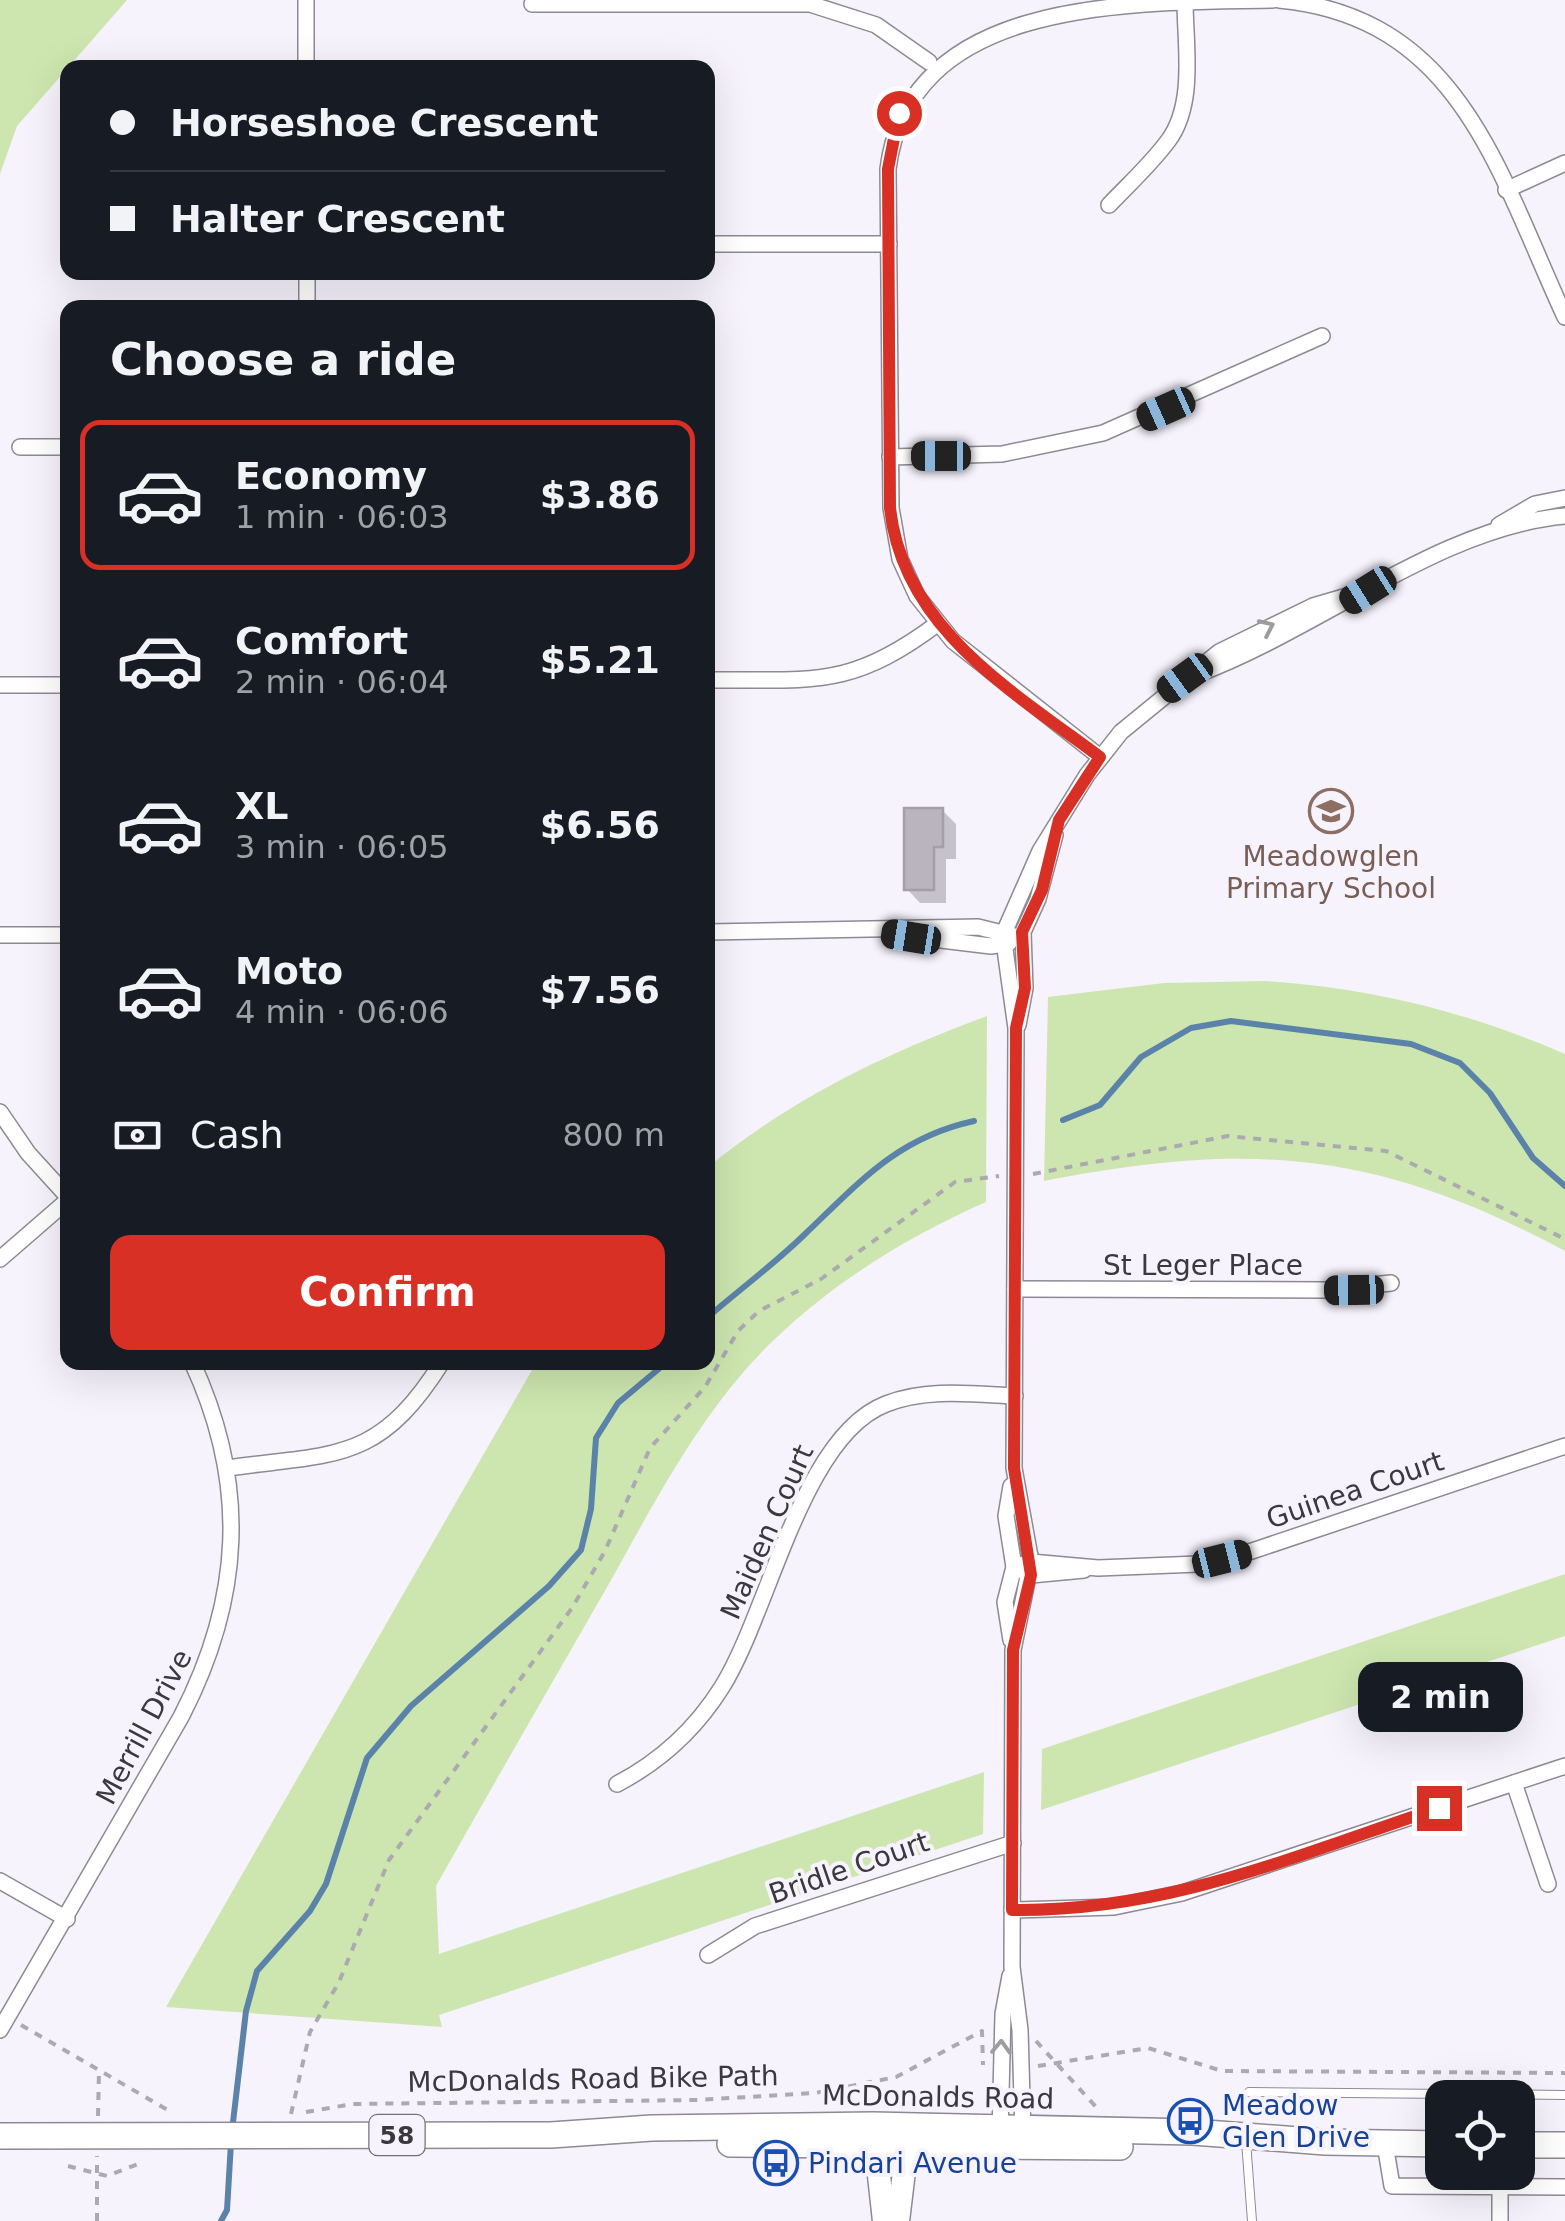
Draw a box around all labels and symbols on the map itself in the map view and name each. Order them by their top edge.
route start [877,91,922,136]
car [1132,383,1200,435]
car [911,441,971,471]
car [1335,561,1401,619]
one-way arrow [1257,619,1275,639]
car [1152,648,1218,708]
school or university icon: Meadowglen Primary School [1308,788,1354,834]
place label: Meadowglen Primary School [1226,840,1436,905]
car [879,917,943,957]
street label: St Leger Place [1103,1249,1303,1282]
car [1324,1274,1384,1306]
street label: Maiden Court [714,1440,820,1624]
street label: Guinea Court [1262,1444,1448,1536]
car [1189,1537,1255,1581]
street label: Merrill Drive [89,1644,199,1810]
callout: 2 min [1356,1663,1522,1733]
route end [1417,1786,1462,1831]
street label: Bridle Court [765,1825,933,1911]
one-way arrow [991,2039,1012,2055]
street label: McDonalds Road Bike Path [407,2059,779,2099]
street label: McDonalds Road [822,2078,1054,2116]
place label: Meadow Glen Drive [1222,2089,1370,2154]
bus stop icon: Meadow Glen Drive [1167,2098,1213,2144]
road number: 58 [370,2115,424,2155]
bus stop icon: Pindari Avenue [753,2140,799,2186]
place label: Pindari Avenue [808,2147,1017,2180]

